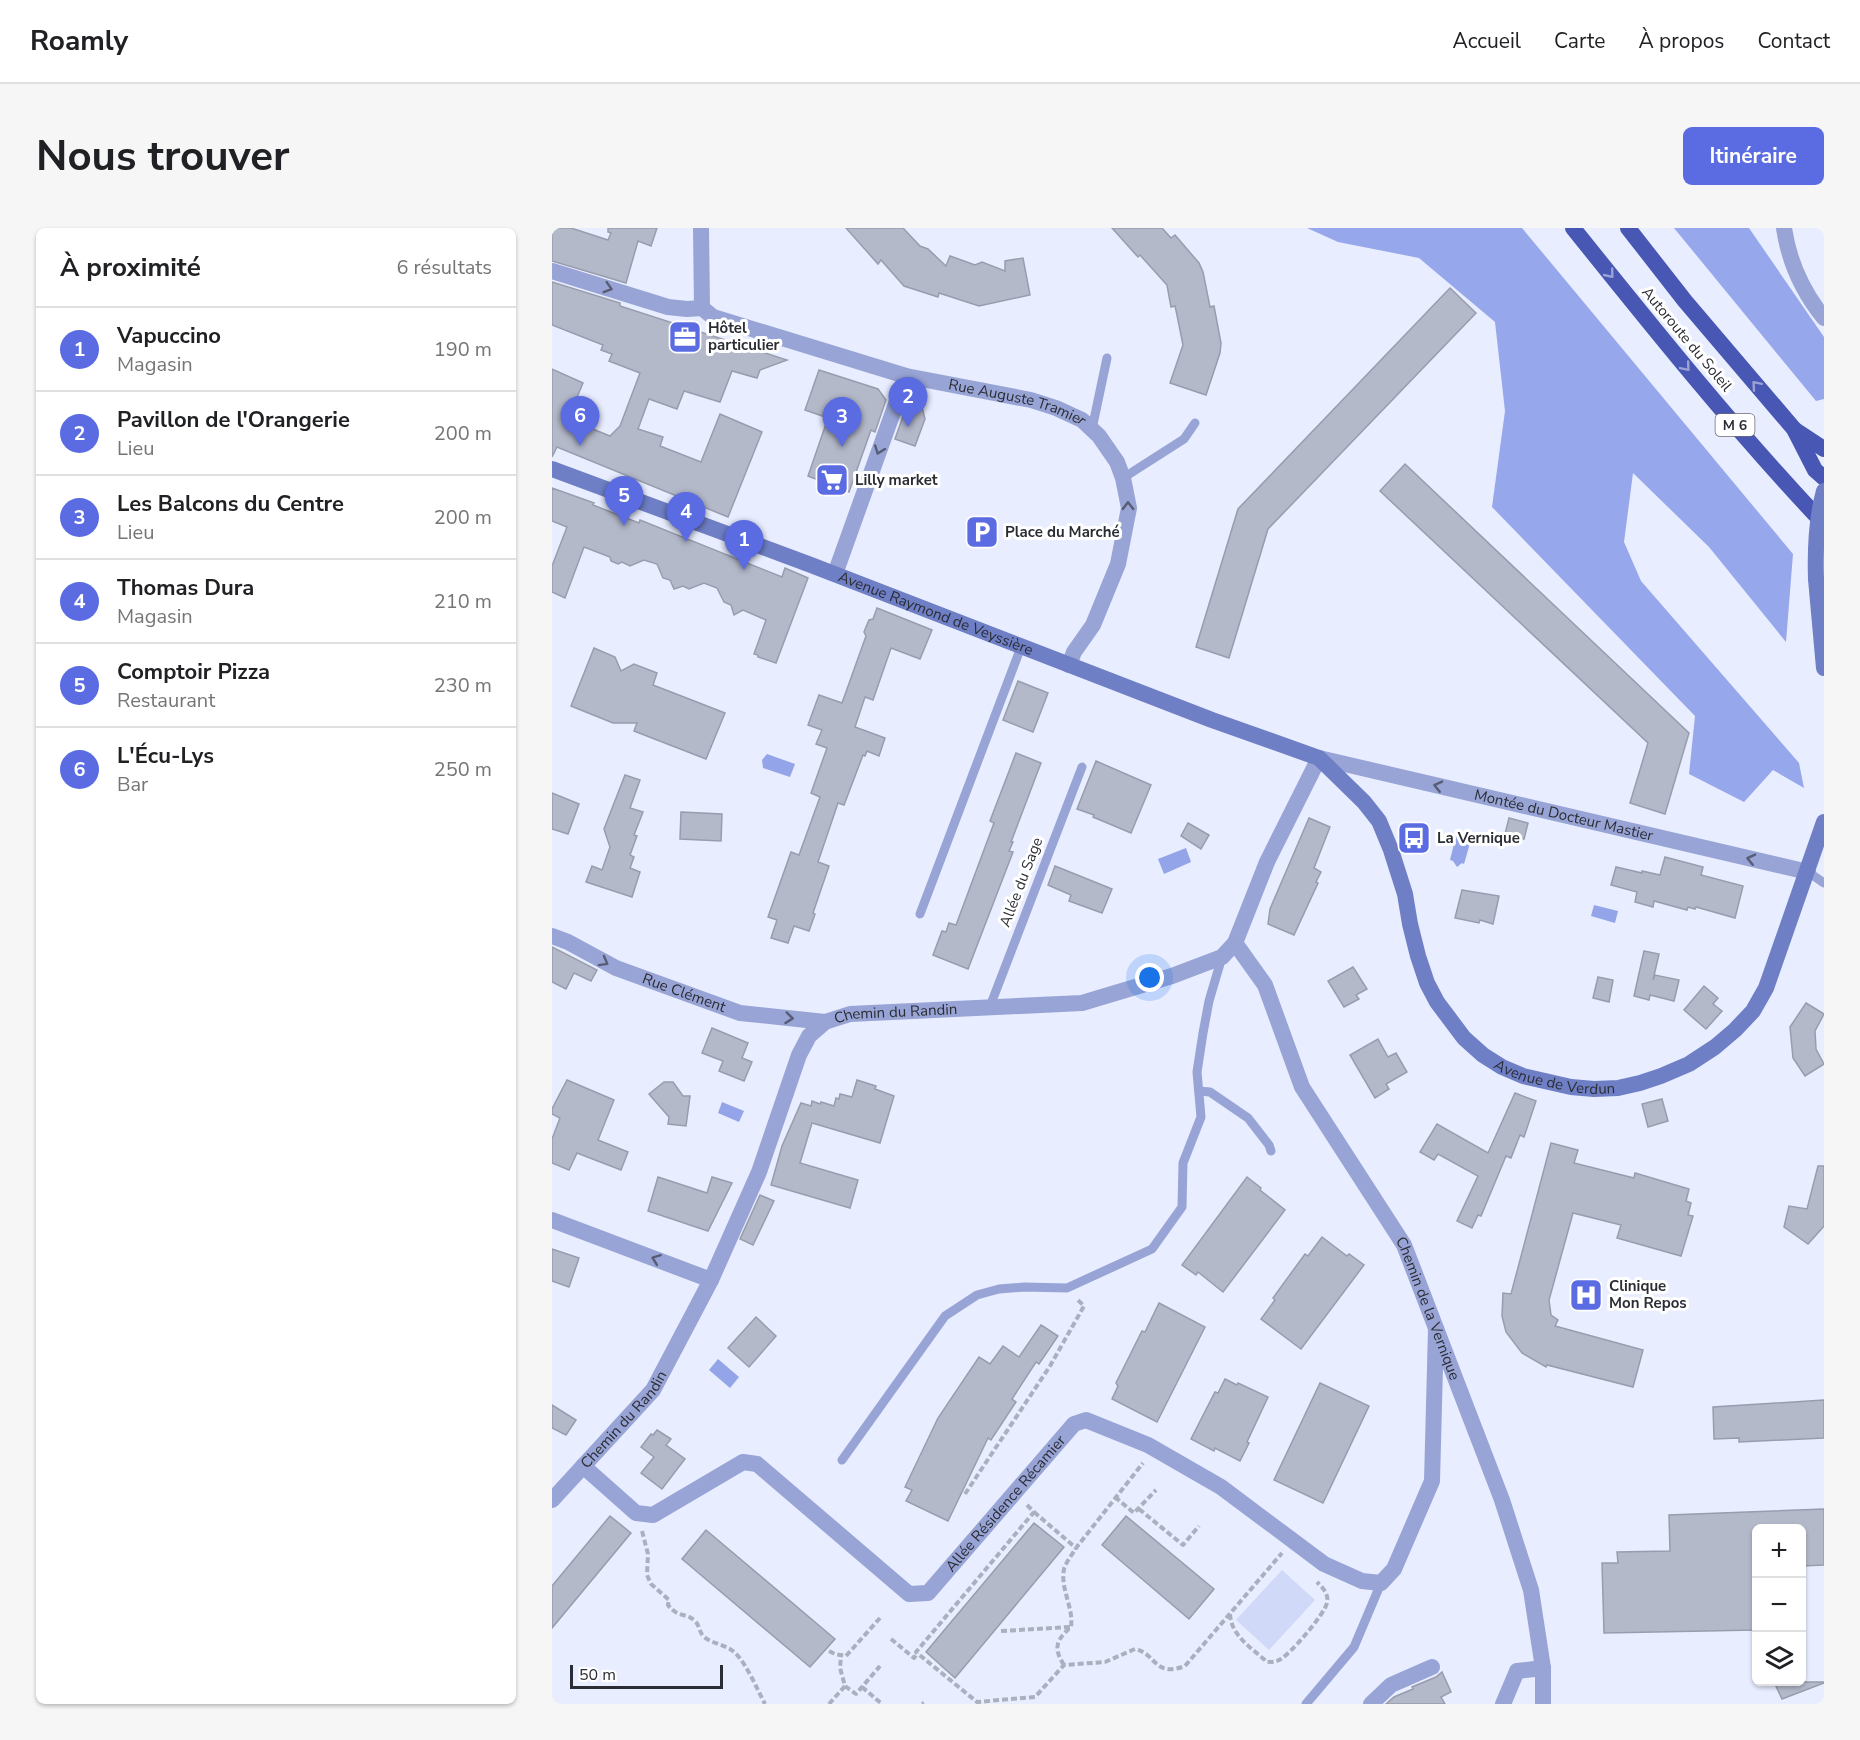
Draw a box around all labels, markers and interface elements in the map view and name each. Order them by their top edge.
text: Roamly [30,22,128,60]
text: Accueil [1452,27,1521,55]
text: Carte [1554,27,1605,55]
text: À propos [1638,27,1724,55]
text: Contact [1757,27,1830,55]
button: Itinéraire [1683,127,1824,185]
text: Nous trouver [36,128,289,185]
text: À proximité [60,250,201,285]
text: 6 résultats [396,254,492,281]
one-way arrow [1602,267,1613,278]
one-way arrow [602,281,613,293]
street label: Autoroute du Soleil [1637,282,1737,396]
place label: Hôtel particulier [708,318,780,355]
office icon: Hôtel particulier [667,319,703,355]
text: Vapuccino [117,321,221,351]
text: 1 [74,336,86,363]
text: 190 m [434,336,492,363]
text: Magasin [117,351,193,378]
one-way arrow [1679,360,1690,371]
street label: Rue Auguste Tramier [947,374,1092,430]
pin: 2 [888,378,928,427]
one-way arrow [1752,381,1763,392]
pin: 6 [561,396,600,446]
pin: 3 [822,398,862,447]
text: Pavillon de l'Orangerie [117,405,350,435]
road number: M 6 [1716,414,1754,436]
text: 2 [74,420,86,447]
text: 200 m [434,420,492,447]
text: Lieu [117,435,154,462]
one-way arrow [874,444,886,455]
supermarket icon: Lilly market [814,462,850,498]
place label: Lilly market [855,470,938,490]
pin: 5 [604,476,644,526]
text: Les Balcons du Centre [117,489,344,519]
pin: 4 [666,492,706,542]
one-way arrow [1122,502,1134,511]
text: 3 [74,504,86,531]
text: 200 m [434,504,492,531]
parking icon: Place du Marché [964,514,1000,550]
text: Lieu [117,519,154,546]
pin: 1 [724,520,764,570]
place label: Place du Marché [1005,522,1120,542]
street label: Avenue Raymond de Veyssière [835,566,1036,660]
text: Thomas Dura [117,573,254,603]
text: 4 [74,588,86,615]
text: 210 m [434,588,492,615]
text: Magasin [117,603,193,630]
text: Comptoir Pizza [117,657,270,687]
text: 5 [74,672,86,699]
text: 230 m [434,672,492,699]
text: Restaurant [117,687,215,714]
text: L'Écu-Lys [117,741,214,771]
text: 6 [74,756,86,783]
text: 250 m [434,756,492,783]
text: Bar [117,771,148,798]
one-way arrow [1433,780,1443,793]
street label: Montée du Docteur Mastier [1472,785,1656,846]
bus stop icon: La Vernique [1396,820,1432,856]
place label: La Vernique [1437,828,1520,848]
street label: Allée du Sage [995,834,1047,930]
one-way arrow [1746,853,1756,866]
one-way arrow [598,955,608,966]
your location [1135,963,1164,992]
street label: Rue Clément [639,968,729,1017]
street label: Chemin du Randin [831,999,958,1028]
one-way arrow [785,1011,794,1024]
street label: Avenue de Verdun [1490,1054,1616,1099]
street label: Chemin de la Vernique [1391,1233,1465,1383]
one-way arrow [651,1254,662,1266]
place label: Clinique Mon Repos [1609,1276,1687,1313]
hospital icon: Clinique Mon Repos [1568,1277,1604,1313]
street label: Chemin du Randin [576,1367,671,1473]
street label: Allée Résidence Récamier [941,1430,1070,1576]
map controls [1752,1524,1806,1686]
button: + [1752,1524,1806,1578]
button: − [1752,1578,1806,1632]
button: layers [1752,1632,1806,1686]
scale bar [570,1662,723,1690]
text: 50 m [579,1664,616,1686]

